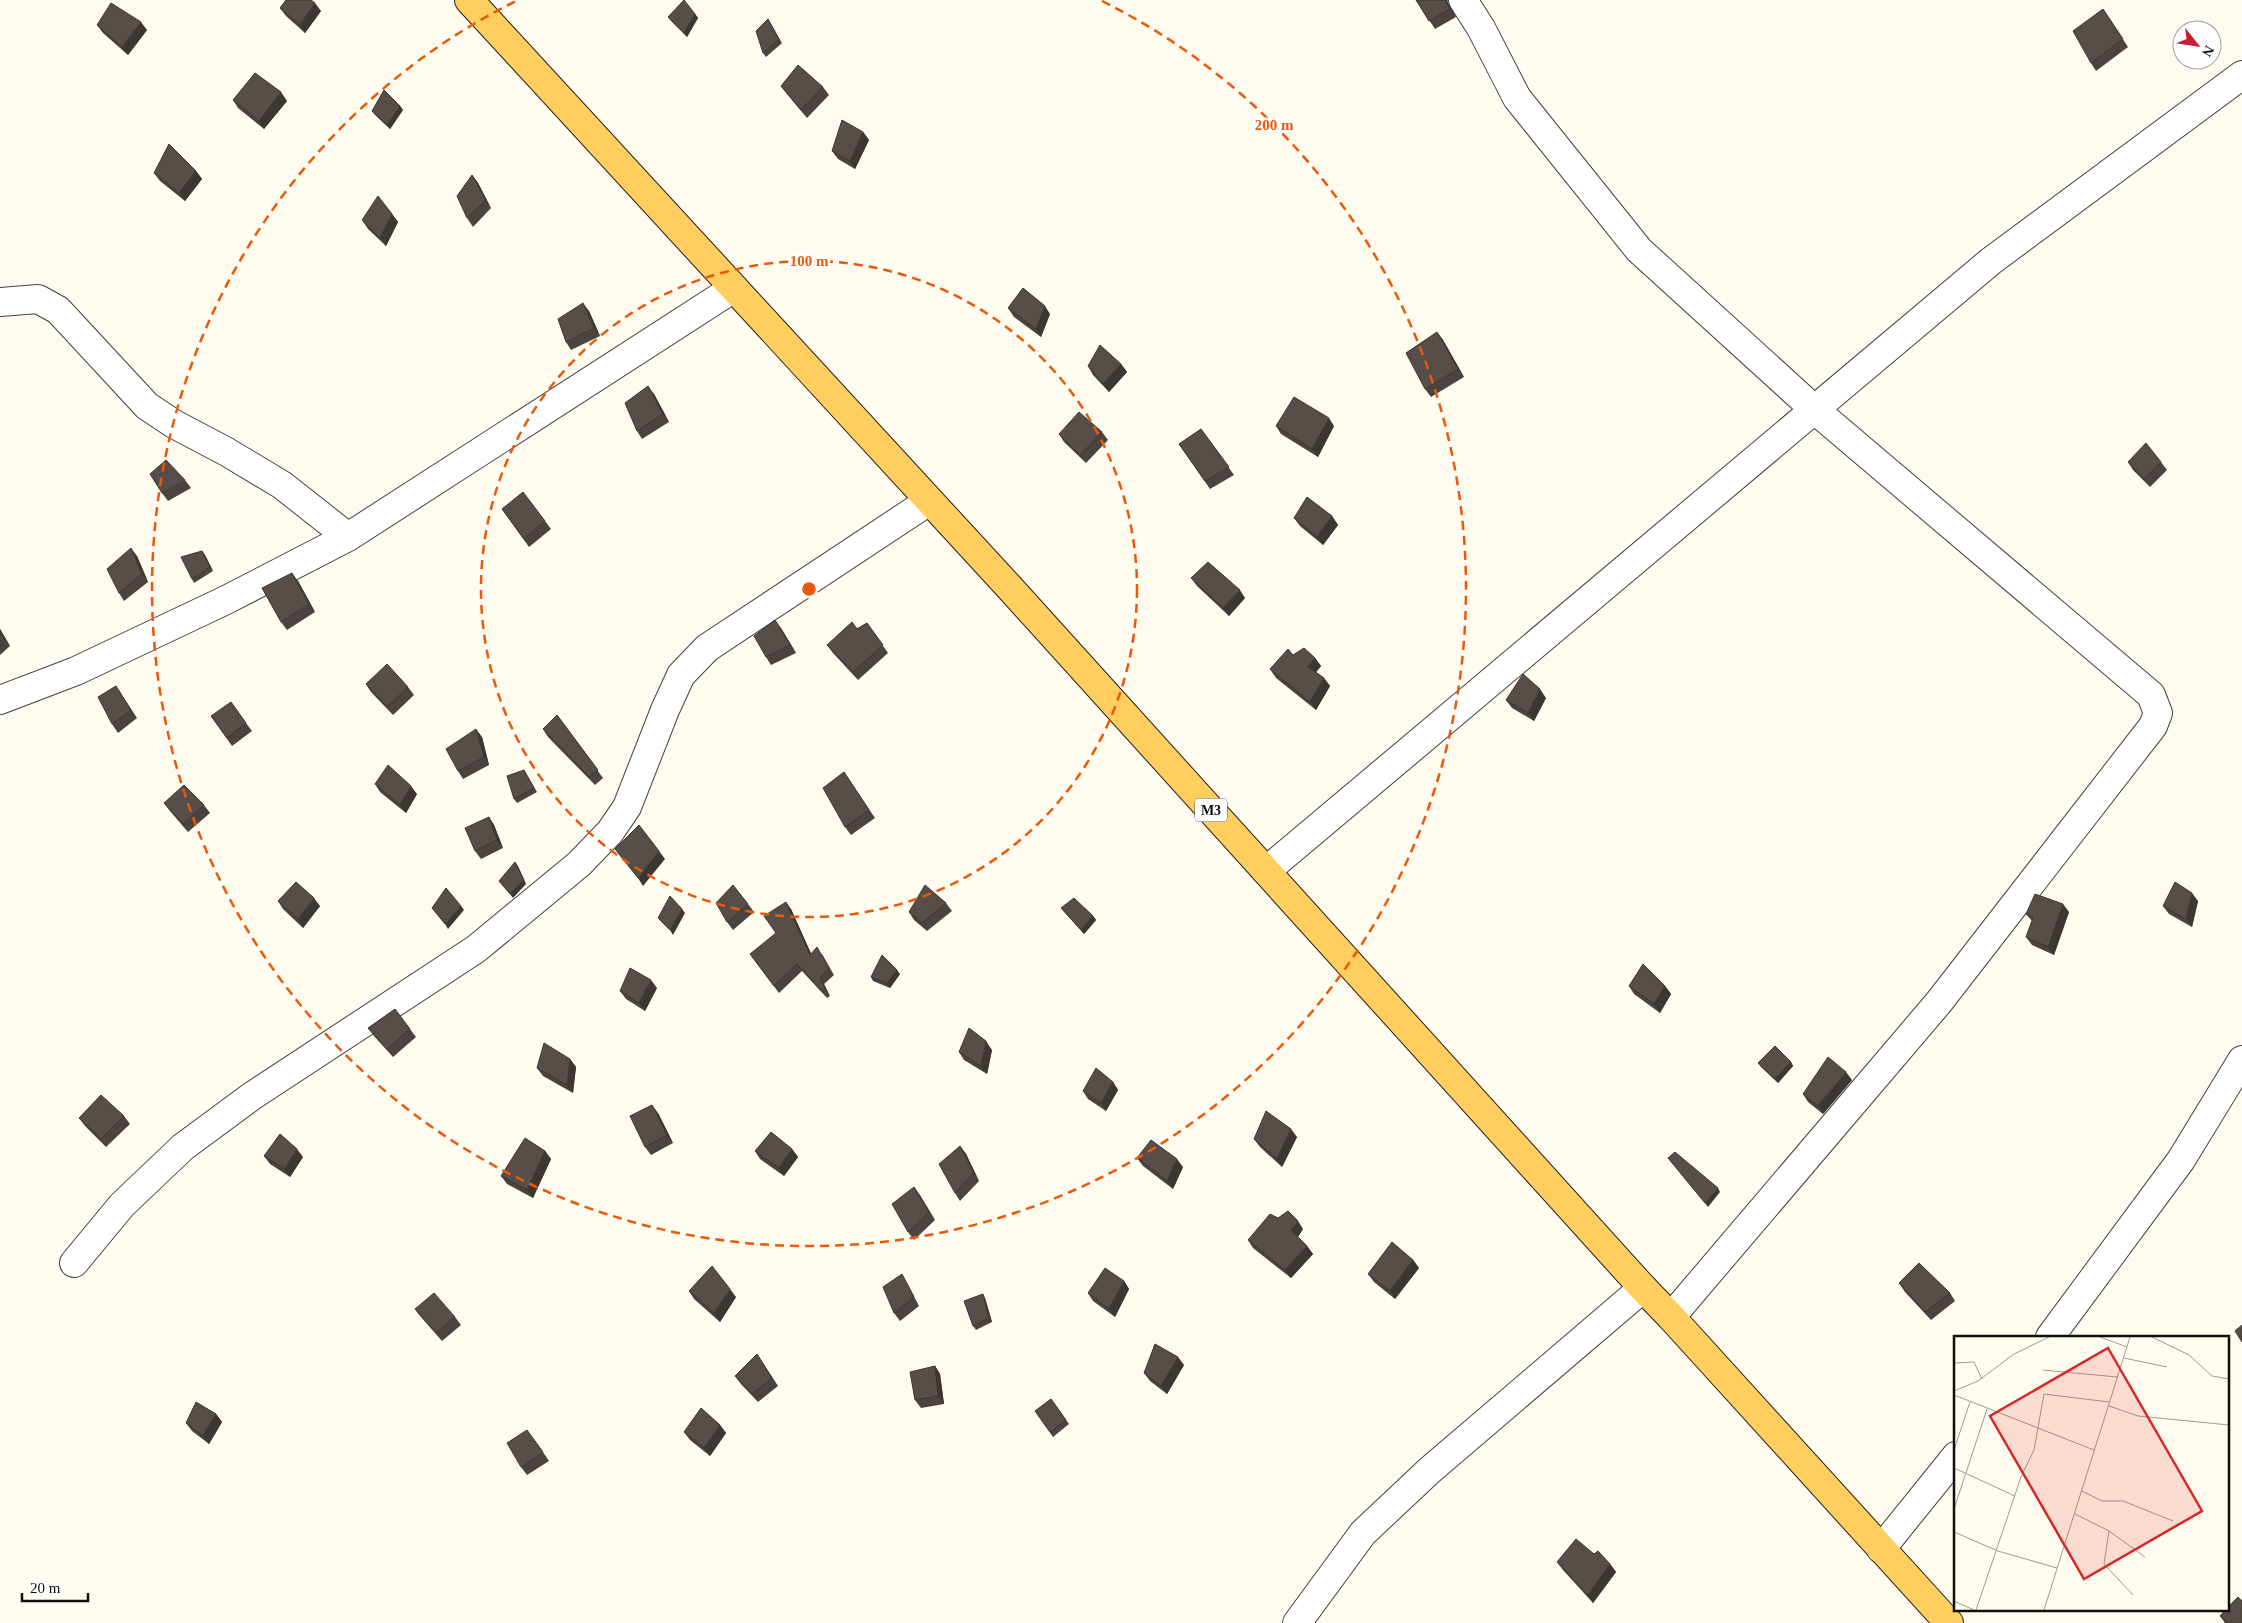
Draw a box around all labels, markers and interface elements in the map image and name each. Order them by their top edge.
north arrow [2172,20,2222,70]
text: N [2199,43,2217,59]
text: 200 m [1255,117,1294,133]
text: 100 m [790,253,829,269]
centre of rings [800,580,818,598]
road number: M3 [1195,798,1227,822]
inset map [1954,1336,2230,1610]
scale bar [22,1570,89,1602]
text: 20 m [30,1580,61,1596]

